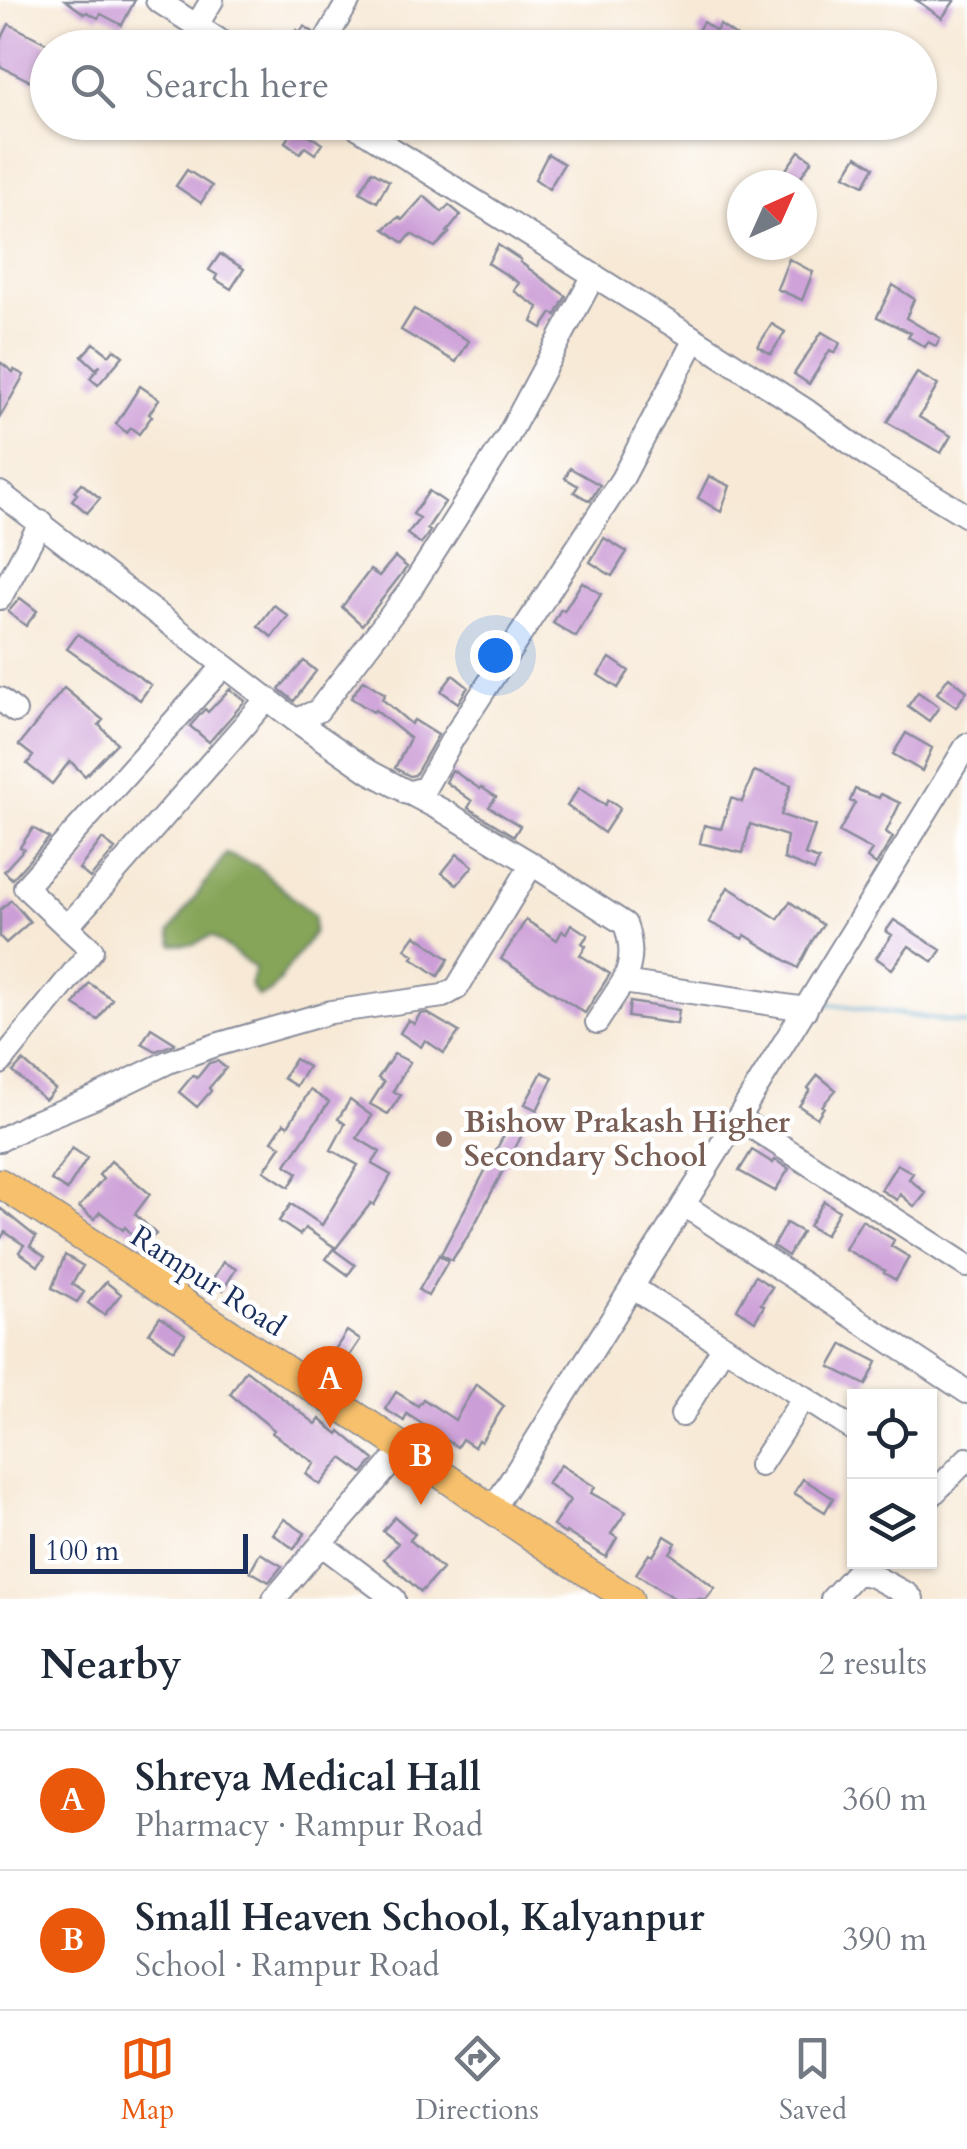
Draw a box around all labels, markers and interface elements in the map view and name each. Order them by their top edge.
search box [30,30,937,140]
icon: search [65,58,120,113]
text: Search here [145,59,329,111]
north arrow [727,170,817,260]
your location [470,630,521,681]
place label: Bishow Prakash Higher Secondary School [464,1102,791,1177]
marker: Bishow Prakash Higher Secondary School [433,1128,455,1150]
street label: Rampur Road [123,1216,293,1347]
pin: A [298,1346,362,1428]
map controls [847,1389,937,1569]
button: locate [847,1389,937,1479]
pin: B [388,1422,454,1505]
button: layers [847,1479,937,1569]
scale bar [30,1529,248,1574]
text: 100 m [45,1532,119,1570]
text: Nearby [40,1636,182,1693]
text: 2 results [819,1642,927,1686]
text: Shreya Medical Hall [135,1752,481,1804]
text: A [60,1778,85,1822]
text: 360 m [842,1778,927,1822]
text: Pharmacy · Rampur Road [135,1804,483,1848]
text: Small Heaven School, Kalyanpur [135,1892,705,1944]
text: B [61,1918,84,1962]
text: 390 m [842,1918,927,1962]
text: School · Rampur Road [135,1944,439,1988]
tab: Map [120,2031,175,2129]
tab: Directions [415,2031,539,2129]
tab: Saved [779,2031,847,2129]

